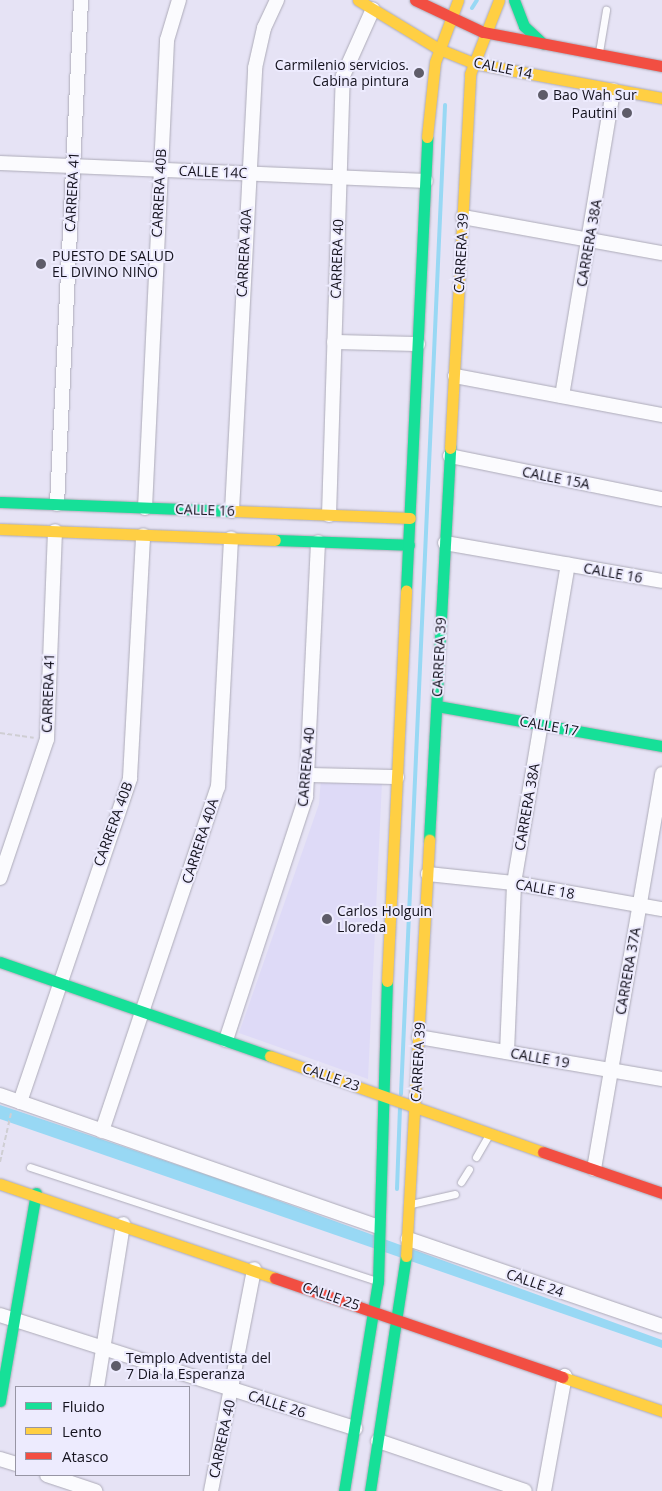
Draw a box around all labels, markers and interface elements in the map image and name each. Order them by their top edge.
street label: CALLE 14 [472,54,534,82]
place label: Carmilenio servicios. Cabina pintura [275,57,409,90]
marker: Carmilenio servicios. Cabina pintura [413,67,425,79]
place label: Bao Wah Sur [553,87,637,103]
marker: Bao Wah Sur [537,89,549,101]
place label: Pautini [572,105,617,121]
marker: Pautini [621,107,633,119]
street label: CARRERA 40B [148,148,170,238]
street label: CARRERA 41 [62,152,82,232]
street label: CALLE 14C [178,162,248,182]
street label: CARRERA 38A [573,198,605,288]
street label: CARRERA 40A [233,208,255,298]
street label: CARRERA 39 [451,213,471,293]
street label: CARRERA 40 [327,219,347,299]
place label: PUESTO DE SALUD EL DIVINO NIÑO [52,248,174,280]
marker: PUESTO DE SALUD EL DIVINO NIÑO [34,257,48,271]
street label: CALLE 15A [521,463,591,493]
street label: CALLE 16 [175,501,235,519]
street label: CALLE 16 [582,560,644,586]
street label: CARRERA 39 [429,617,449,697]
street label: CARRERA 41 [38,653,58,733]
street label: CALLE 17 [518,713,580,739]
street label: CARRERA 40 [294,726,318,808]
street label: CARRERA 38A [511,762,543,852]
street label: CARRERA 40B [90,779,136,869]
street label: CARRERA 40A [178,796,222,886]
street label: CALLE 18 [514,876,576,902]
place label: Carlos Holguin Lloreda [337,903,432,936]
marker: Carlos Holguin Lloreda [321,913,333,925]
street label: CARRERA 37A [612,926,644,1016]
street label: CARRERA 39 [408,1022,428,1102]
street label: CALLE 19 [509,1045,571,1071]
street label: CALLE 23 [300,1059,362,1095]
street label: CALLE 24 [504,1265,566,1301]
street label: CALLE 25 [300,1278,362,1314]
place label: Templo Adventista del 7 Dia la Esperanza [126,1350,271,1382]
marker: Templo Adventista del 7 Dia la Esperanza [110,1360,122,1372]
legend [15,1386,190,1476]
street label: CALLE 26 [246,1387,308,1421]
text: Fluido [62,1396,105,1416]
street label: CARRERA 40 [205,1398,239,1480]
text: Lento [62,1421,102,1441]
text: Atasco [62,1446,109,1466]

